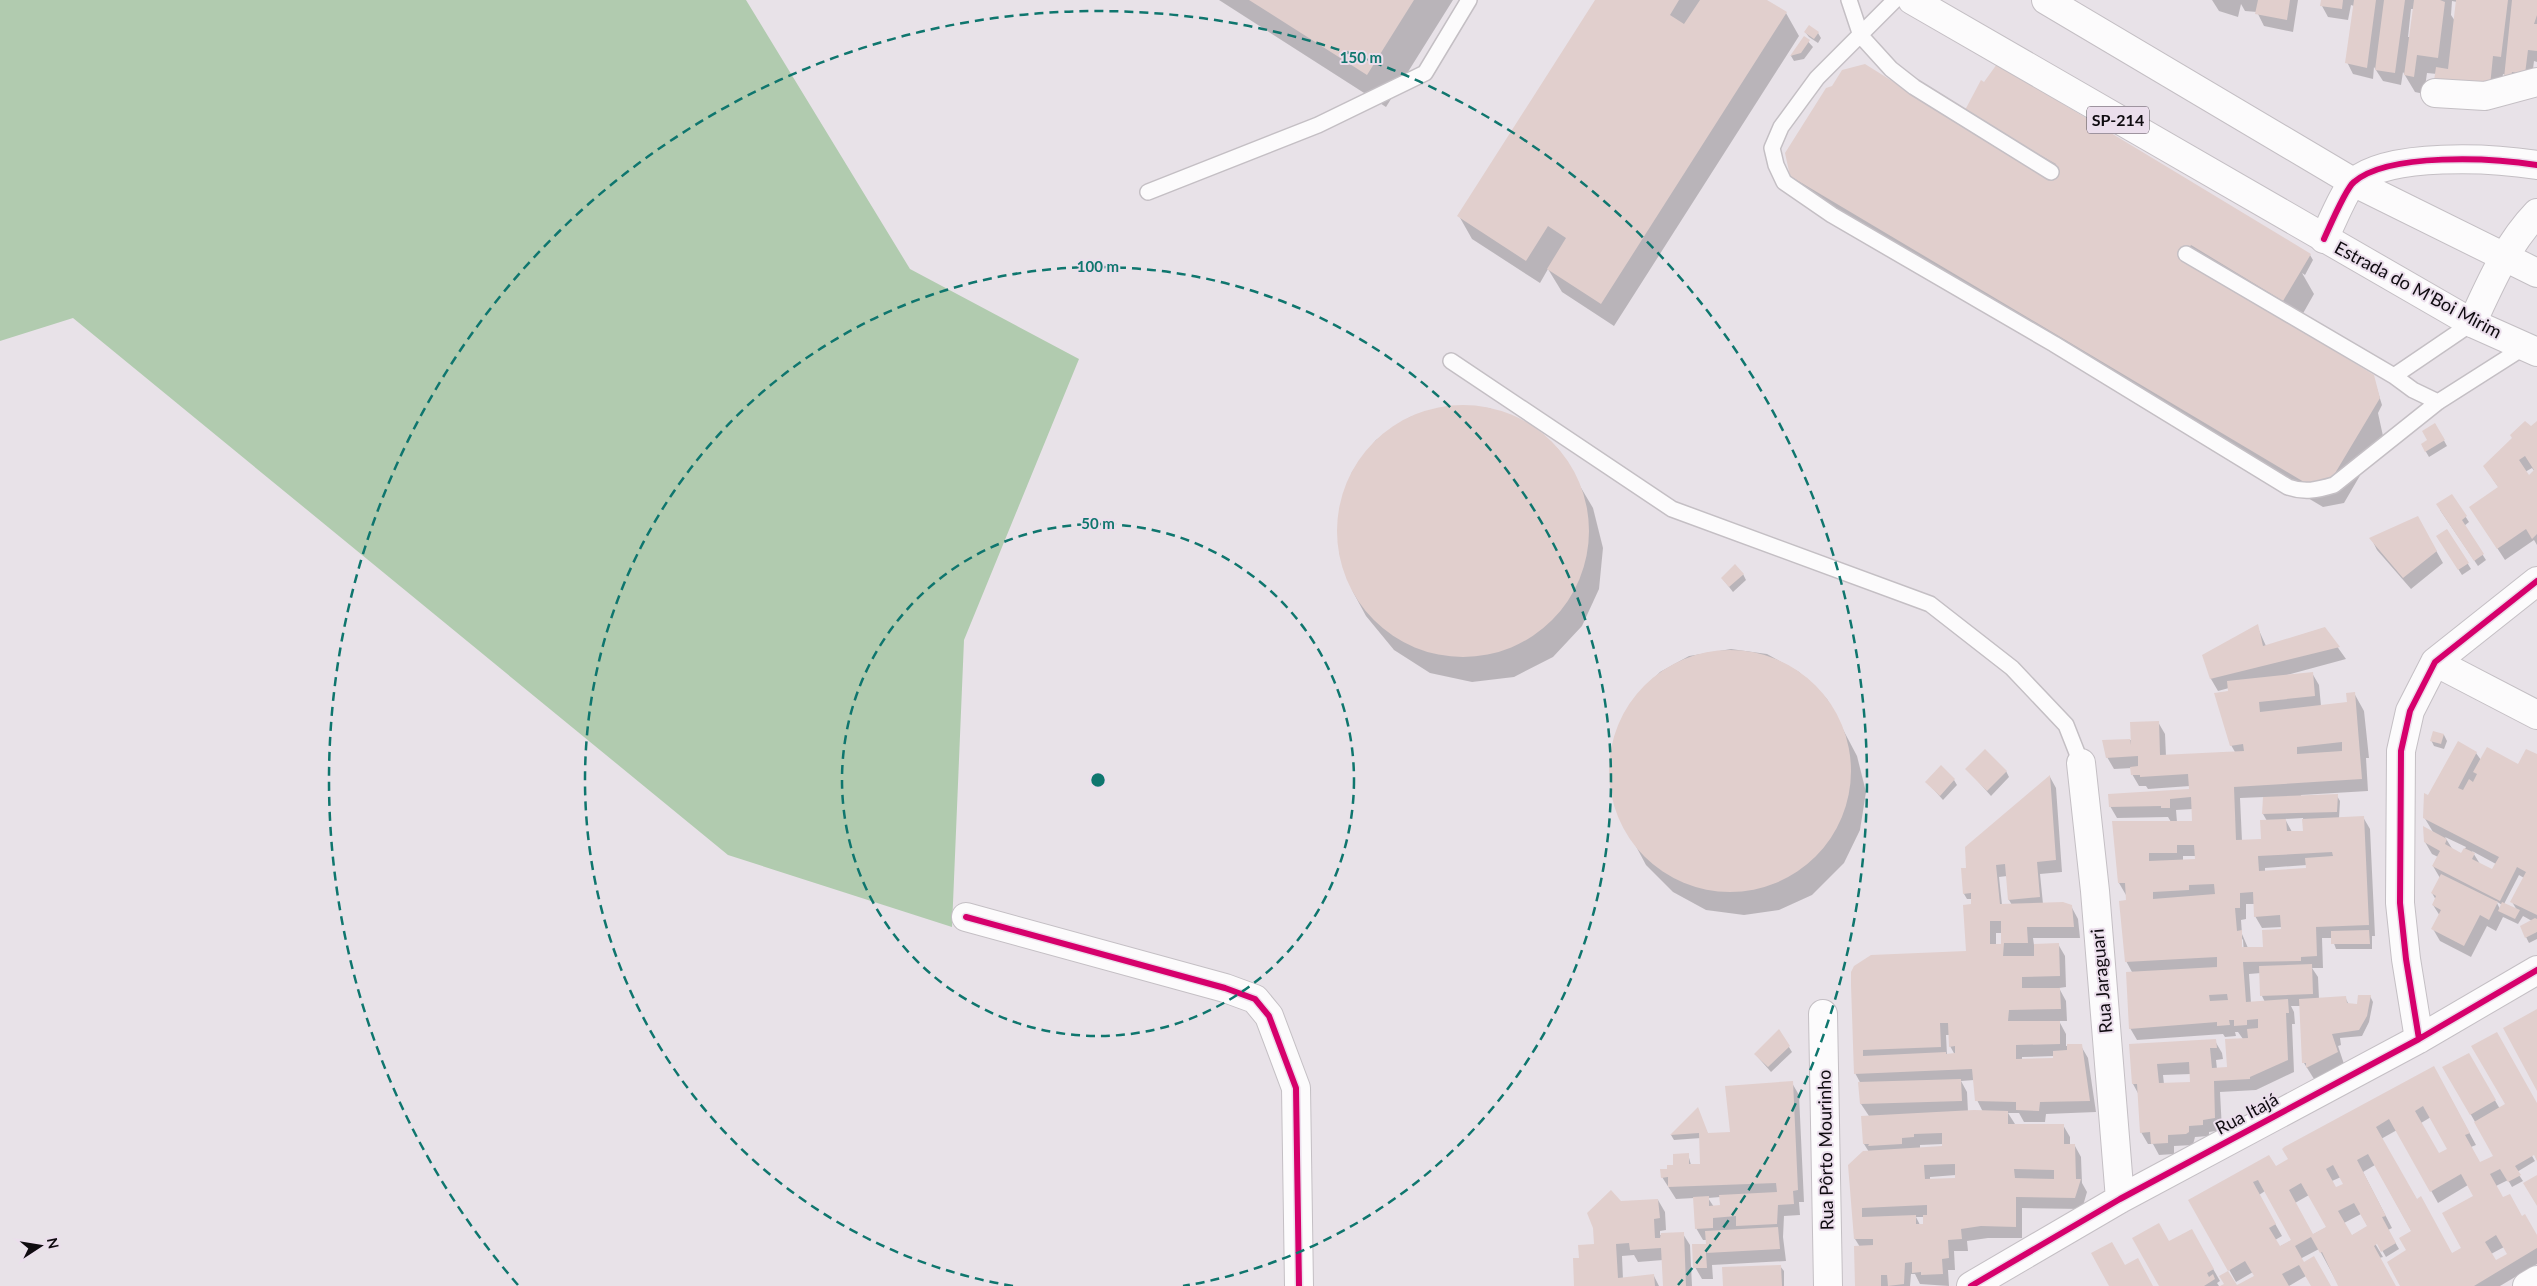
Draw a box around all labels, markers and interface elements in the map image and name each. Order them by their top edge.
text: 150 m [1340,48,1382,66]
road number: SP-214 [2087,106,2149,134]
street label: Estrada do M'Boi Mirim [2331,236,2506,342]
text: 100 m [1077,257,1119,275]
text: 50 m [1081,514,1115,532]
centre of rings [1089,771,1107,789]
street label: Rua Jaraguari [2085,928,2117,1034]
street label: Rua Pôrto Mourinho [1813,1070,1837,1231]
street label: Rua Itajá [2211,1087,2282,1139]
north arrow [15,1221,65,1271]
text: N [44,1236,63,1250]

